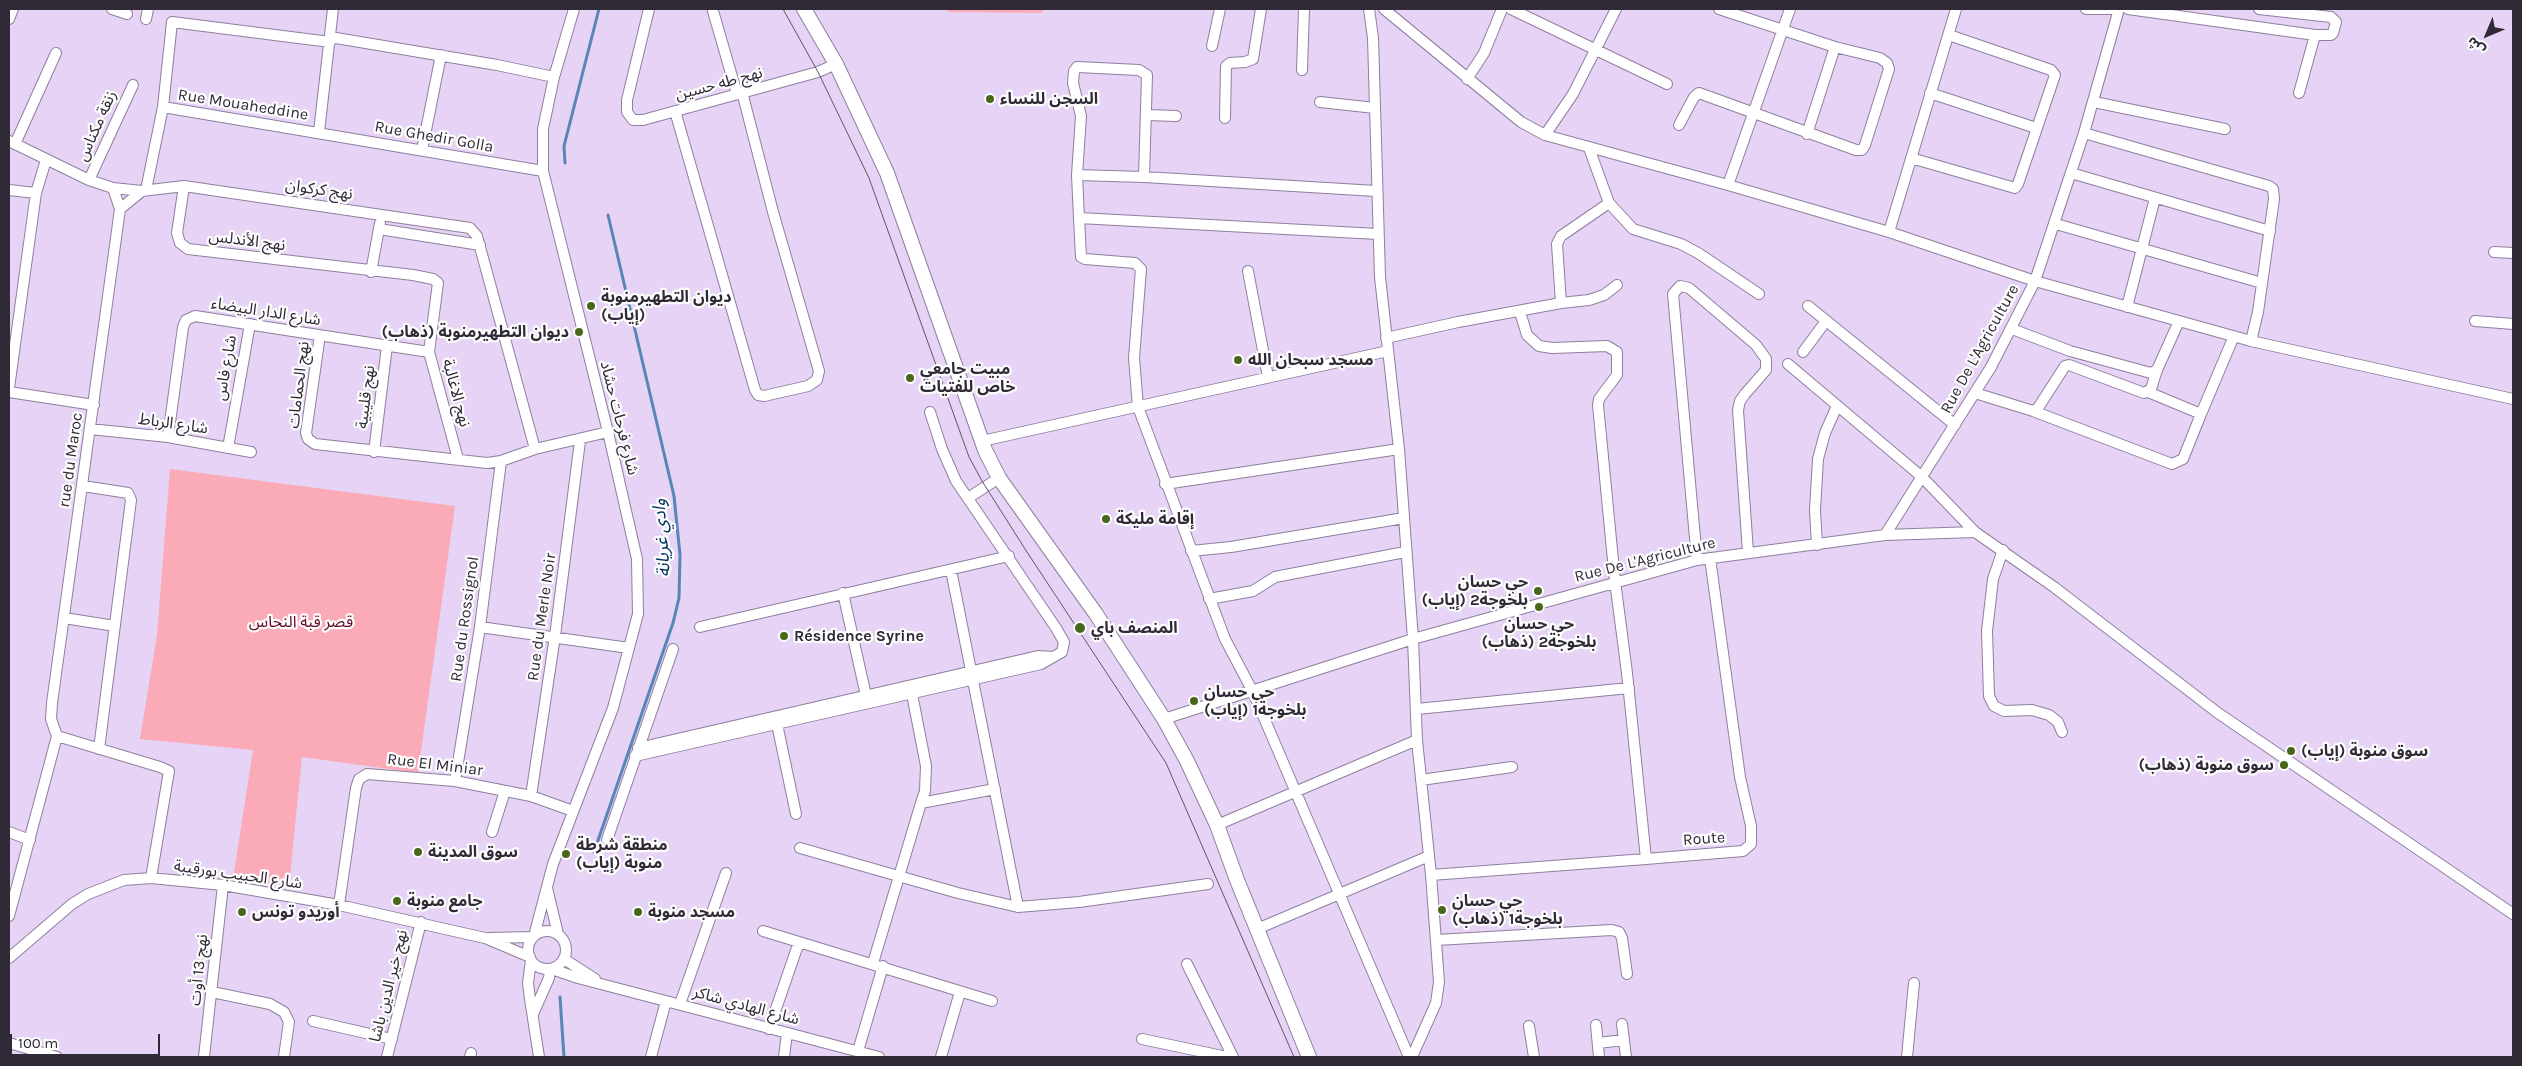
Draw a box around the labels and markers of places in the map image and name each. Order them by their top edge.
place label: السجن للنساء [1000,89,1098,109]
marker: السجن للنساء [984,93,996,105]
place label: ديوان التطهيرمنوبة (إياب) [601,287,732,325]
marker: ديوان التطهيرمنوبة (إياب) [585,300,597,312]
place label: ديوان التطهيرمنوبة (ذهاب) [382,322,569,342]
marker: ديوان التطهيرمنوبة (ذهاب) [573,326,585,338]
place label: مسجد سبحان الله [1248,350,1374,370]
marker: مسجد سبحان الله [1232,354,1244,366]
place label: مبيت جامعي خاص للفتيات [920,359,1015,397]
marker: مبيت جامعي خاص للفتيات [904,372,916,384]
place label: إقامة مليكة [1116,509,1194,529]
marker: إقامة مليكة [1100,513,1112,525]
place label: حي حسان بلخوجة2 (إياب) [1422,572,1528,610]
marker: حي حسان بلخوجة2 (إياب) [1532,585,1544,597]
marker: حي حسان بلخوجة2 (ذهاب) [1533,601,1545,613]
place label: حي حسان بلخوجة2 (ذهاب) [1482,614,1596,652]
place label: المنصف باي [1091,618,1177,638]
marker: المنصف باي [1073,621,1087,635]
place label: Résidence Syrine [794,626,924,646]
marker: Résidence Syrine [778,630,790,642]
place label: حي حسان بلخوجة1 (إياب) [1204,682,1306,720]
marker: حي حسان بلخوجة1 (إياب) [1188,695,1200,707]
place label: سوق منوبة (إياب) [2301,741,2428,761]
marker: سوق منوبة (إياب) [2285,745,2297,757]
place label: سوق منوبة (ذهاب) [2138,755,2274,775]
marker: سوق منوبة (ذهاب) [2278,759,2290,771]
place label: منطقة شرطة منوبة (إياب) [576,835,668,873]
place label: سوق المدينة [428,842,518,862]
marker: سوق المدينة [412,846,424,858]
marker: منطقة شرطة منوبة (إياب) [560,848,572,860]
place label: جامع منوبة [407,891,482,911]
place label: حي حسان بلخوجة1 (ذهاب) [1452,891,1563,929]
marker: جامع منوبة [391,895,403,907]
place label: أوريدو تونس [252,902,339,922]
place label: مسجد منوبة [648,902,735,922]
marker: حي حسان بلخوجة1 (ذهاب) [1436,904,1448,916]
marker: أوريدو تونس [236,906,248,918]
marker: مسجد منوبة [632,906,644,918]

